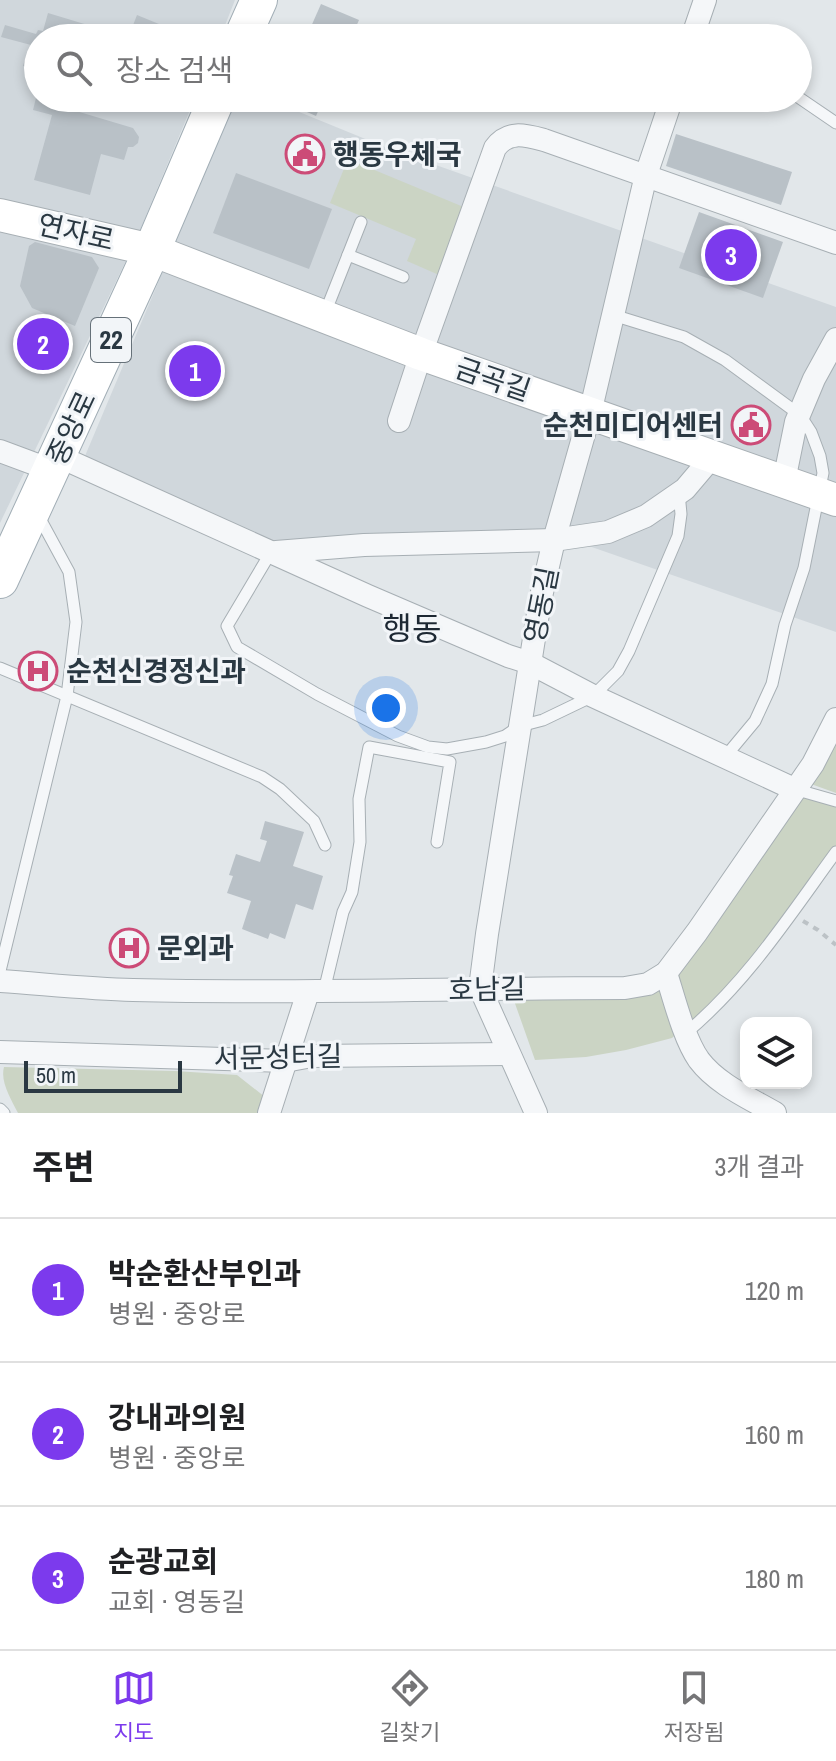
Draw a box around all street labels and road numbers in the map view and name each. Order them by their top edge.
street label: 연자로 [34,205,118,259]
road number: 22 [91,318,131,362]
street label: 금곡길 [450,348,536,410]
street label: 중앙로 [37,385,105,471]
street label: 영동길 [515,563,567,647]
street label: 호남길 [448,969,526,1009]
street label: 서문성터길 [213,1037,343,1077]

